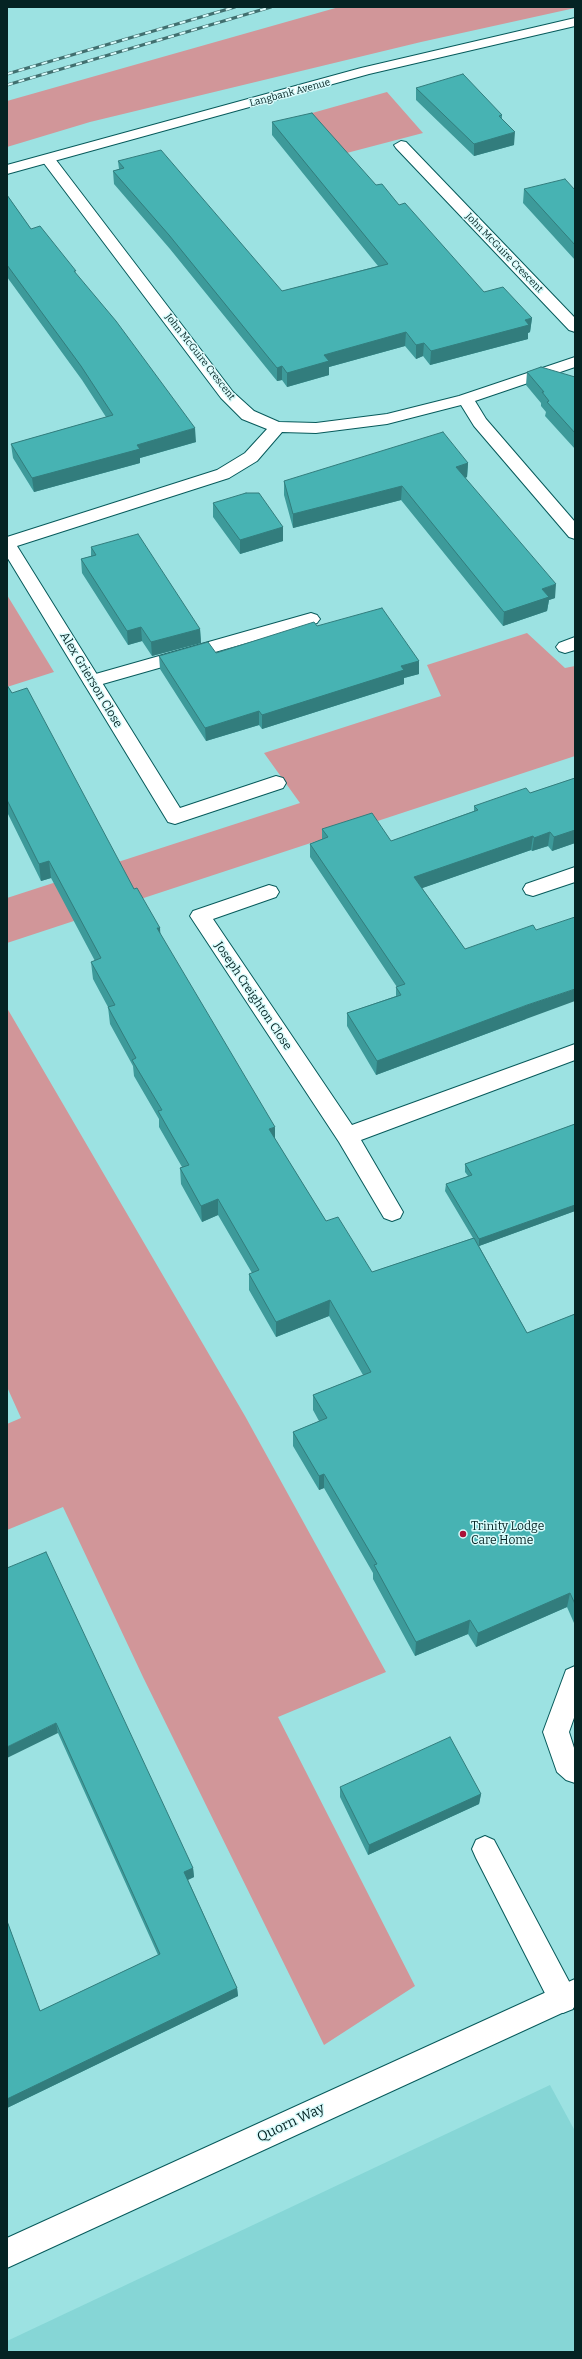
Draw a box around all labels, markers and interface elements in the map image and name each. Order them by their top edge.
street label: Langbank Avenue [248,76,332,110]
street label: John McGuire Crescent [463,211,545,295]
street label: John McGuire Crescent [163,311,237,403]
street label: Alex Grierson Close [57,630,125,730]
street label: Joseph Creighton Close [211,939,295,1053]
place label: Trinity Lodge Care Home [471,1520,544,1548]
marker: Trinity Lodge Care Home [458,1529,468,1539]
street label: Quorn Way [255,2100,327,2146]

